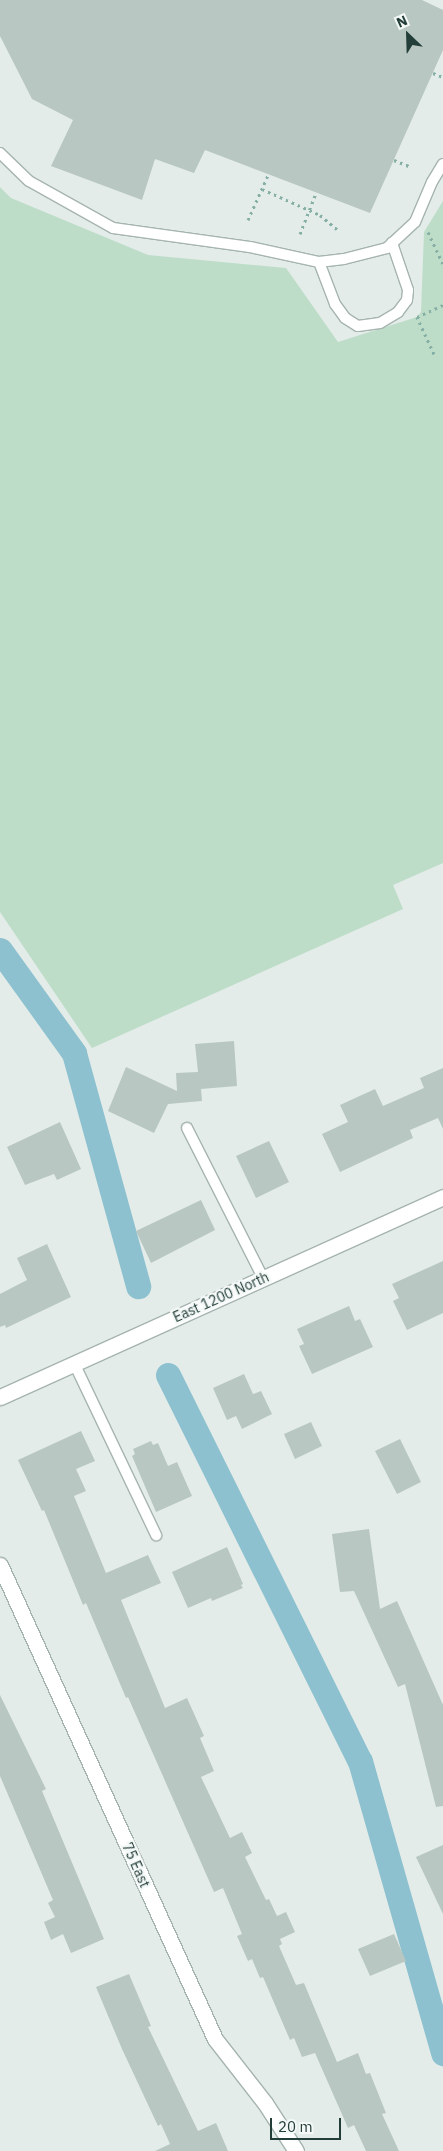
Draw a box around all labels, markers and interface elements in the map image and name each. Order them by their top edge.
north arrow [383,10,433,60]
text: N [394,11,410,32]
street label: East 1200 North [170,1268,272,1326]
street label: 75 East [119,1840,153,1890]
scale bar [273,2108,344,2140]
text: 20 m [278,2117,313,2136]

